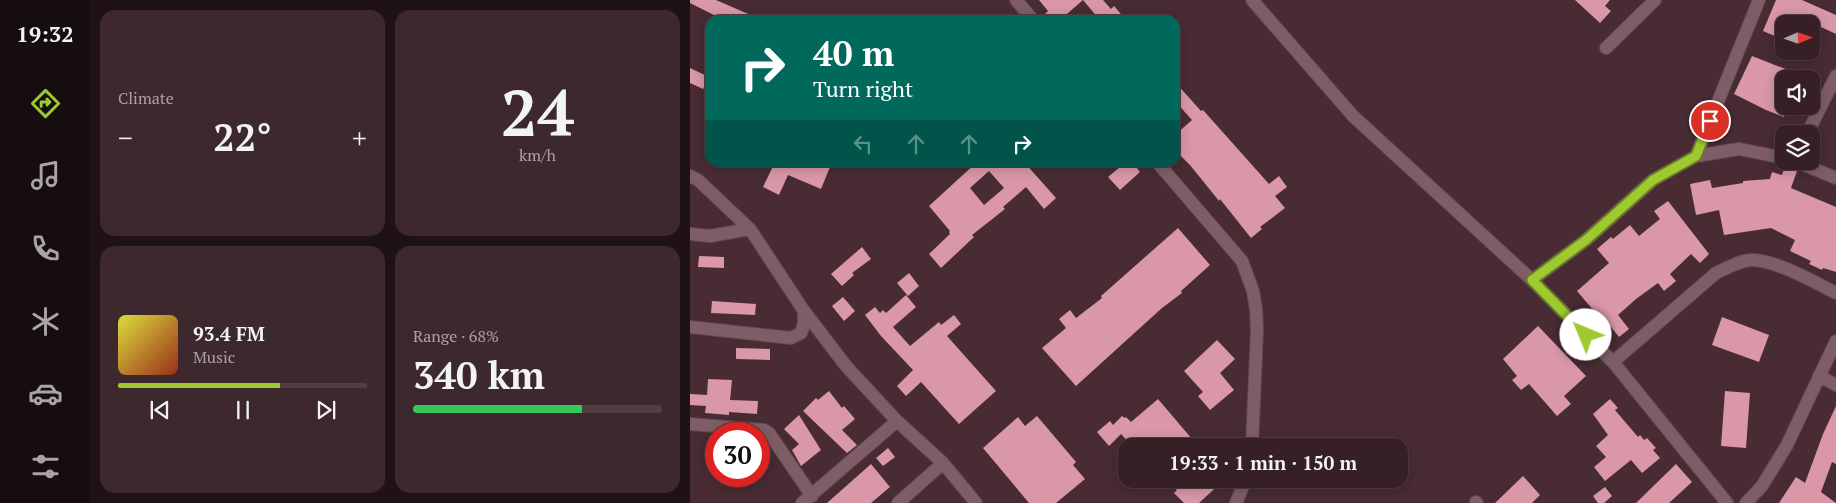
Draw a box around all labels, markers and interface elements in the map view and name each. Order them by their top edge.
north arrow [1775,15,1820,60]
map controls [1775,15,1820,170]
text: 19:32 [16,19,74,48]
text: 40 m [813,30,894,76]
icon: right [730,35,795,100]
text: 24 [501,68,574,155]
button: sound [1775,70,1820,115]
text: Turn right [813,74,913,103]
icon: directions [28,86,63,121]
text: Climate [118,87,174,109]
pin [1689,100,1731,142]
icon: arrive [1696,107,1724,135]
text: 22° [213,112,272,162]
text: − [118,119,133,156]
text: + [352,119,367,156]
button: layers [1775,125,1820,170]
icon: left [849,130,877,158]
icon: ahead [902,130,930,158]
icon: ahead [955,130,983,158]
icon: right [1008,130,1036,158]
text: km/h [519,144,556,166]
icon: music [28,158,63,193]
icon: phone [28,231,63,266]
icon: climate [28,304,63,339]
position arrow [1559,308,1611,360]
text: 93.4 FM [193,321,265,346]
text: Range · 68% [413,325,499,347]
text: Music [193,346,235,368]
text: 340 km [413,350,545,400]
icon: car [28,376,63,411]
icon: previous [146,396,174,424]
icon: pause [229,396,257,424]
icon: next [312,396,340,424]
speed limit sign: 30 [705,422,770,487]
icon: filters [28,449,63,484]
text: 19:33 · 1 min · 150 m [1169,450,1357,475]

